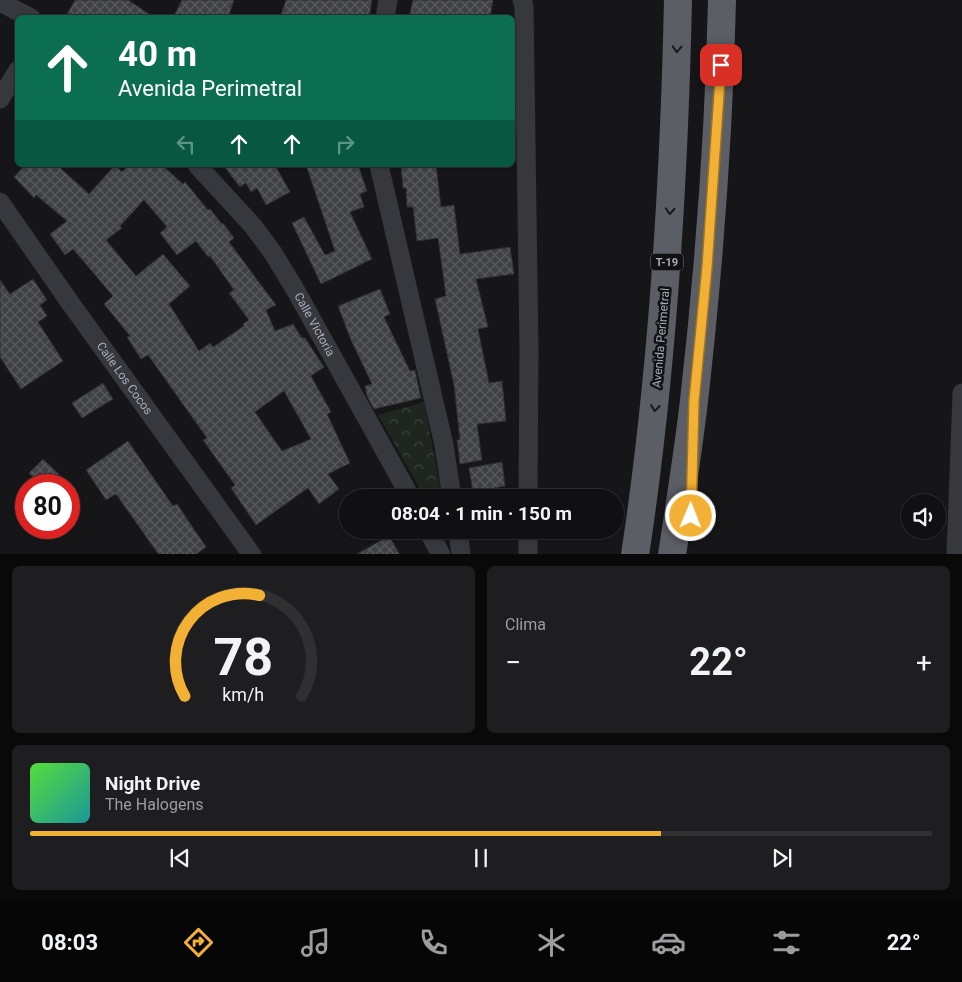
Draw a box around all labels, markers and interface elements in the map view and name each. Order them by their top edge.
text: 40 m [118,34,197,75]
icon: ahead [35,35,100,100]
pin [700,44,742,86]
one-way arrow [672,45,682,53]
icon: arrive [707,51,735,79]
text: Avenida Perimetral [118,76,302,101]
icon: left [172,130,200,158]
icon: ahead [225,130,253,158]
icon: ahead [278,130,306,158]
icon: right [331,130,359,158]
one-way arrow [664,207,675,215]
road number: T-19 [651,253,683,270]
street label: Avenida Perimetral [650,287,672,389]
street label: Calle Victoria [291,290,338,359]
street label: Calle Los Cocos [94,339,155,417]
one-way arrow [650,404,661,412]
speed limit sign: 80 [15,474,80,539]
position arrow [664,489,716,541]
map controls [901,494,946,539]
button: sound [901,494,946,539]
text: 08:04 · 1 min · 150 m [391,502,572,525]
text: Clima [505,615,546,634]
text: 78 [214,627,273,688]
text: 22° [689,640,748,684]
text: − [505,646,521,679]
text: + [916,646,932,679]
text: km/h [223,684,264,705]
text: Night Drive [105,772,200,795]
text: The Halogens [105,795,204,814]
icon: previous [166,844,194,872]
icon: pause [467,844,495,872]
icon: next [768,844,796,872]
icon: directions [181,925,216,960]
icon: music [298,925,333,960]
icon: phone [416,925,451,960]
icon: climate [534,925,569,960]
icon: car [651,925,686,960]
icon: filters [769,925,804,960]
text: 08:03 [41,930,98,955]
text: 22° [887,930,921,955]

